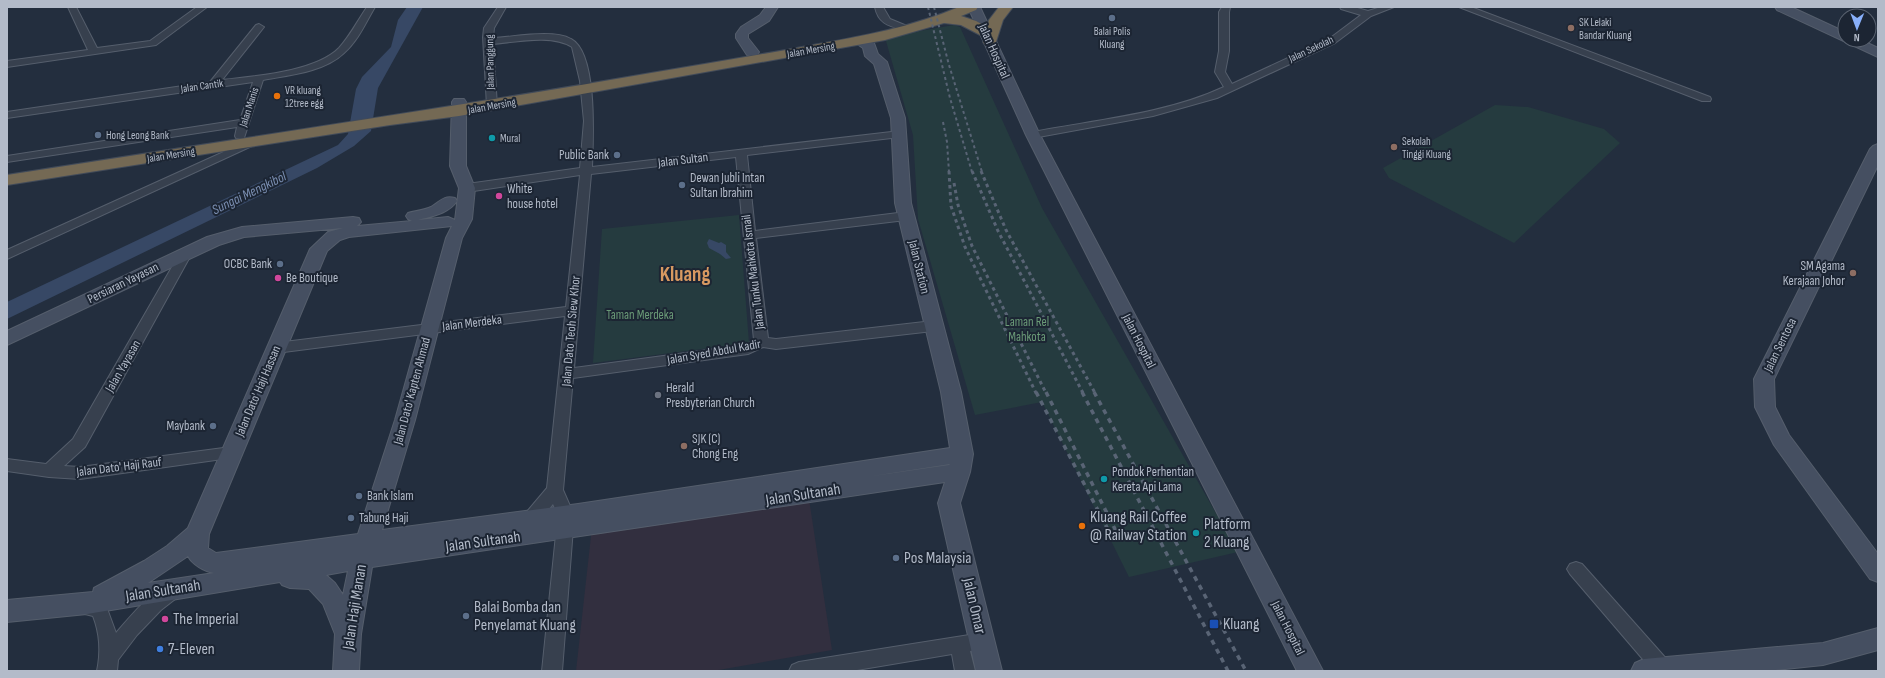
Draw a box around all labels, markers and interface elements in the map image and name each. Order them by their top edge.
north arrow [1837,8,1877,48]
marker: Balai Polis Kluang [1107,13,1117,23]
place label: SK Lelaki Bandar Kluang [1579,16,1632,42]
street label: Jalan Hospital [974,20,1013,81]
marker: SK Lelaki Bandar Kluang [1566,23,1576,33]
place label: Balai Polis Kluang [1094,25,1130,51]
text: N [1854,31,1860,44]
street label: Jalan Sekolah [1286,33,1336,65]
street label: Jalan Panggung [483,34,497,91]
street label: Jalan Mersing [785,39,836,61]
street label: Jalan Cantik [179,76,225,96]
place label: VR kluang 12tree egg [285,84,324,110]
street label: Jalan Manis [236,86,261,129]
marker: VR kluang 12tree egg [272,91,282,101]
street label: Jalan Mersing [466,95,517,117]
place label: Hong Leong Bank [106,129,170,142]
marker: Hong Leong Bank [93,130,103,140]
place label: Mural [500,132,520,145]
marker: Mural [487,133,497,143]
place label: Sekolah Tinggi Kluang [1402,135,1451,161]
marker: Sekolah Tinggi Kluang [1389,142,1399,152]
street label: Jalan Mersing [145,145,196,165]
place label: Public Bank [559,147,609,163]
street label: Jalan Sultan [656,149,709,171]
marker: Public Bank [612,150,622,160]
water label: Sungai Mengkibol [209,168,289,218]
place label: Dewan Jubli Intan Sultan Ibrahim [690,170,765,201]
marker: Dewan Jubli Intan Sultan Ibrahim [677,180,687,190]
place label: White house hotel [507,181,558,212]
marker: White house hotel [494,191,504,201]
street label: Jalan Tunku Mahkota Ismail [738,214,768,331]
street label: Jalan Station [904,238,933,295]
place label: OCBC Bank [224,256,272,272]
place label: SM Agama Kerajaan Johor [1783,258,1845,289]
street label: Persiaran Yayasan [85,259,161,307]
marker: OCBC Bank [275,259,285,269]
district label: Kluang [660,262,710,287]
marker: SM Agama Kerajaan Johor [1848,268,1858,278]
place label: Be Boutique [286,270,338,286]
marker: Be Boutique [273,273,283,283]
street label: Jalan Dato Teoh Siew Khor [558,275,584,388]
park label: Taman Merdeka [606,307,674,323]
street label: Jalan Hospital [1118,310,1159,371]
street label: Jalan Merdeka [440,311,503,335]
park label: Laman Rel Mahkota [1005,314,1049,345]
street label: Jalan Sentosa [1760,315,1800,375]
street label: Jalan Dato' Kapten Ahmad [390,336,434,447]
street label: Jalan Syed Abdul Kadir [665,336,762,368]
street label: Jalan Yayasan [101,337,144,396]
street label: Jalan Dato' Haji Hassan [231,343,284,440]
place label: Herald Presbyterian Church [666,380,755,411]
marker: Herald Presbyterian Church [653,390,663,400]
place label: Maybank [166,418,205,434]
marker: Maybank [208,421,218,431]
place label: SJK (C) Chong Eng [692,431,738,462]
marker: SJK (C) Chong Eng [679,441,689,451]
street label: Jalan Dato' Haji Rauf [74,454,163,480]
place label: Pondok Perhentian Kereta Api Lama [1112,464,1194,495]
marker: Pondok Perhentian Kereta Api Lama [1099,474,1109,484]
street label: Jalan Sultanah [763,480,842,510]
place label: Bank Islam [367,488,414,504]
marker: Bank Islam [354,491,364,501]
place label: Kluang Rail Coffee @ Railway Station [1090,508,1187,545]
place label: Tabung Haji [359,510,408,526]
marker: Tabung Haji [346,513,356,523]
place label: Platform 2 Kluang [1204,515,1251,552]
marker: Kluang Rail Coffee @ Railway Station [1077,521,1087,531]
street label: Jalan Sultanah [443,527,522,557]
marker: Platform 2 Kluang [1191,528,1201,538]
place label: Pos Malaysia [904,549,971,568]
marker: Pos Malaysia [891,553,901,563]
street label: Jalan Haji Manan [339,563,371,652]
street label: Jalan Omar [958,575,990,636]
street label: Jalan Sultanah [123,576,202,606]
street label: Jalan Hospital [1267,597,1308,658]
place label: Balai Bomba dan Penyelamat Kluang [474,598,576,635]
place label: The Imperial [173,610,238,629]
marker: Balai Bomba dan Penyelamat Kluang [461,611,471,621]
marker: The Imperial [160,614,170,624]
place label: Kluang [1223,615,1259,634]
marker: Kluang [1208,618,1220,630]
place label: 7-Eleven [168,640,215,659]
marker: 7-Eleven [155,644,165,654]

